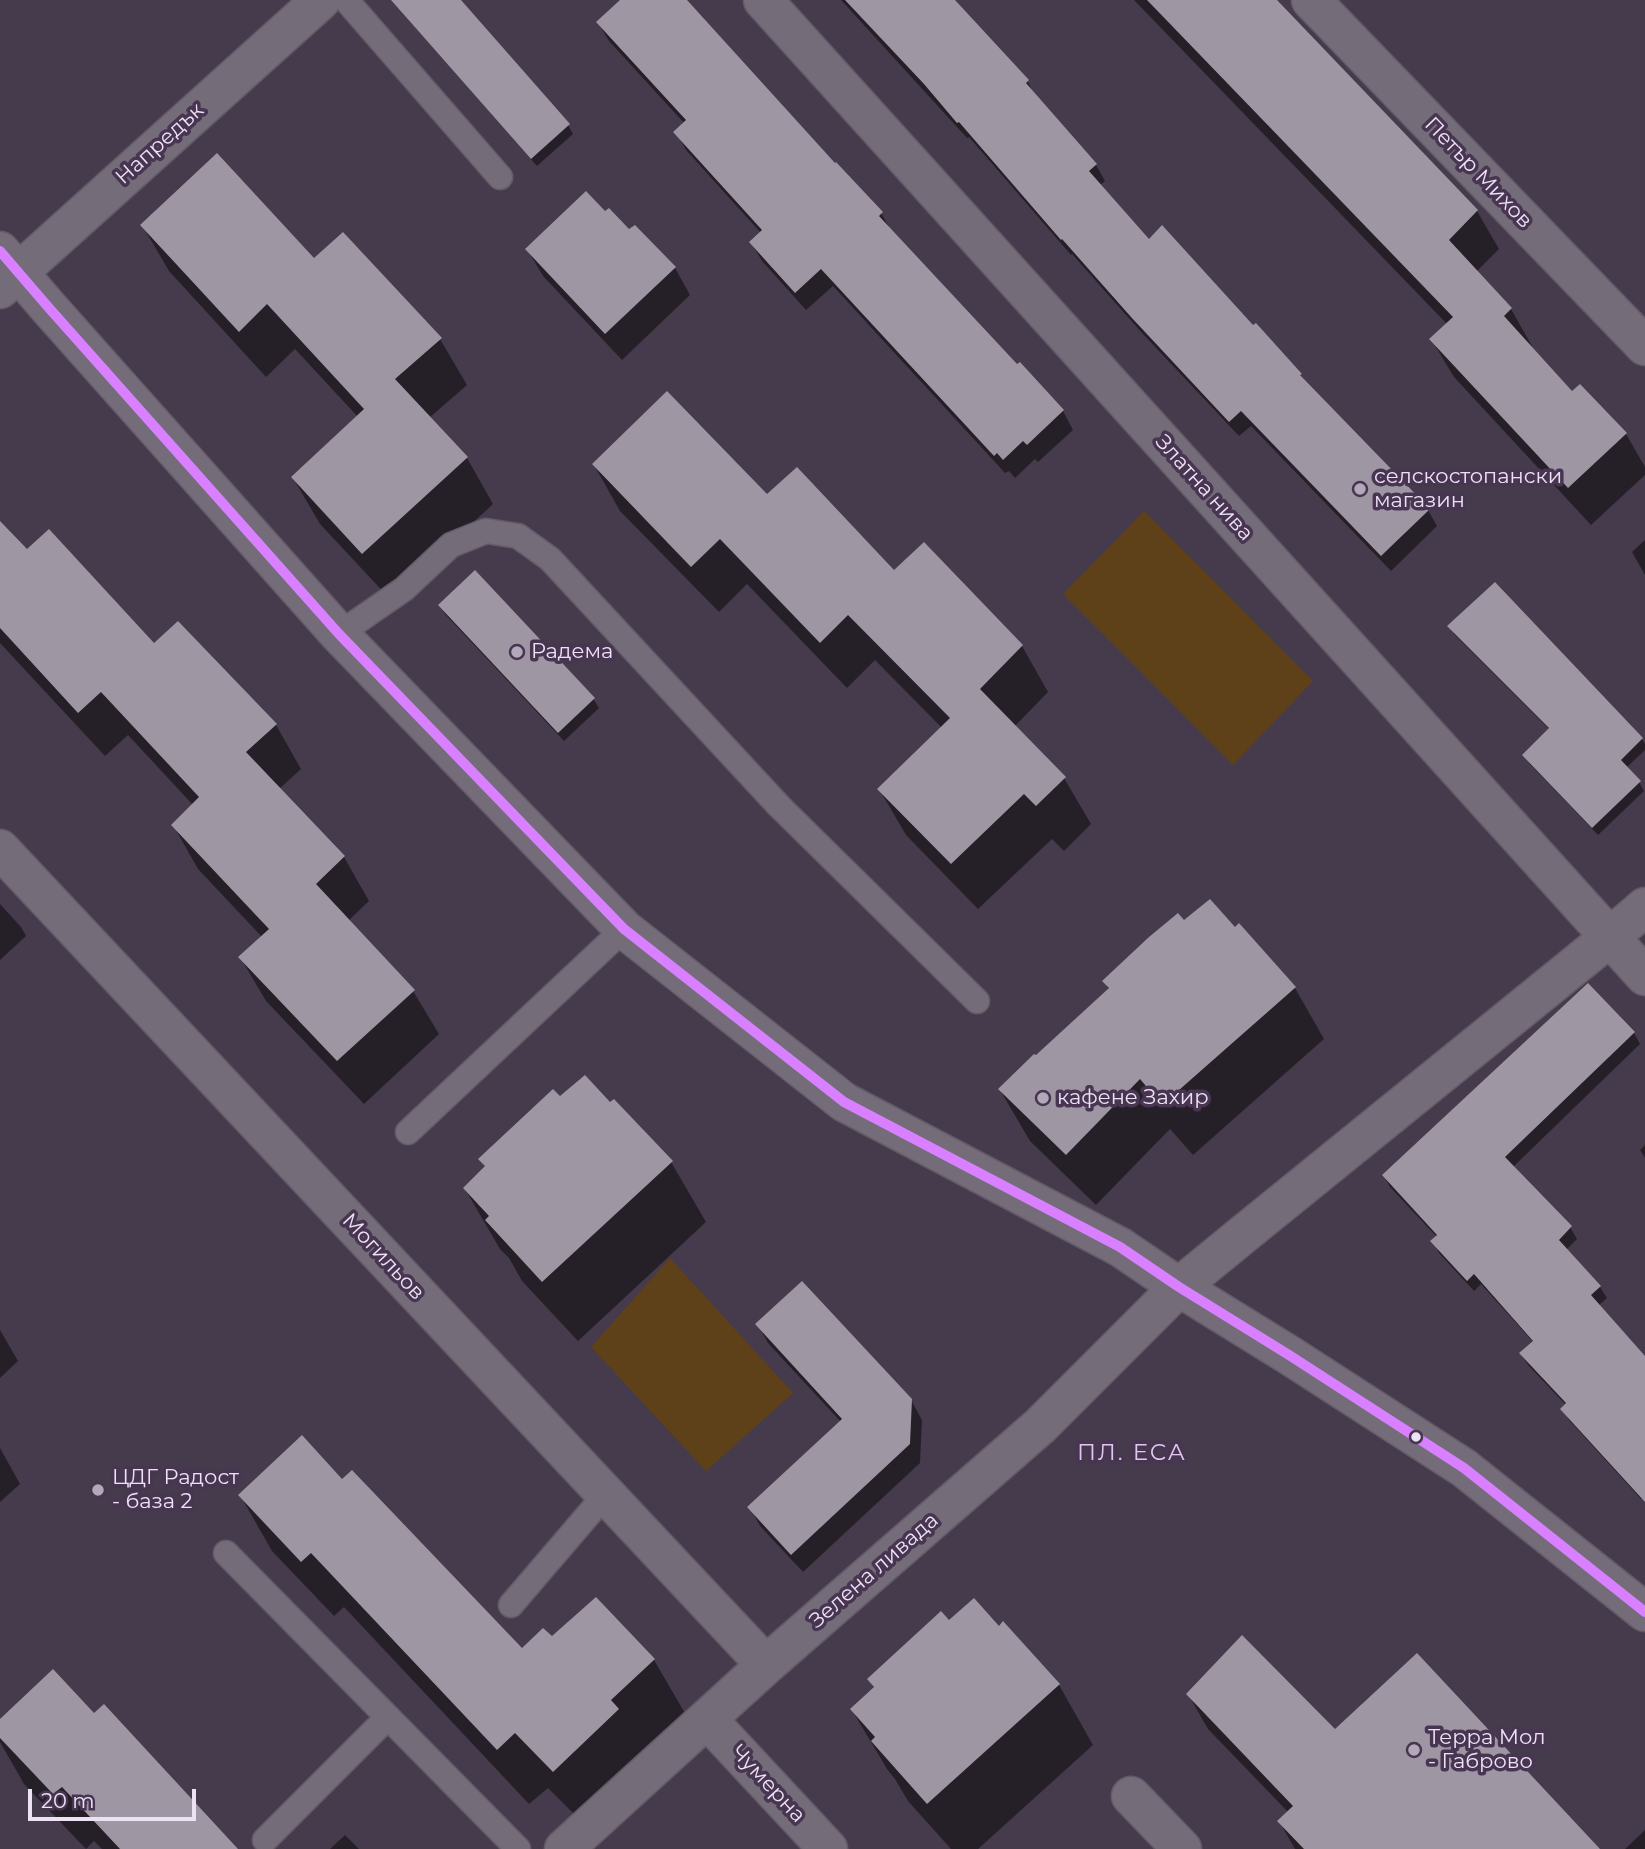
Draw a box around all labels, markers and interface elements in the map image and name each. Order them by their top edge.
street label: Напредък [111,98,209,190]
street label: Петър Михов [1419,112,1537,234]
street label: Златна нива [1150,430,1258,546]
place label: селскостопански магазин [1374,464,1562,514]
marker: селскостопански магазин [1352,481,1368,497]
place label: Радема [531,639,613,665]
marker: Радема [509,644,525,660]
place label: кафене Захир [1057,1085,1209,1111]
marker: кафене Захир [1035,1090,1051,1106]
street label: Могильов [337,1208,429,1306]
unlabelled marker [1409,1430,1423,1444]
district label: ПЛ. ЕСА [1078,1439,1186,1467]
place label: ЦДГ Радост - база 2 [112,1465,239,1515]
marker: ЦДГ Радост - база 2 [90,1482,106,1498]
street label: Зелена ливада [804,1508,944,1634]
place label: Терра Мол - Габрово [1428,1725,1545,1775]
street label: Чумерна [726,1740,810,1828]
marker: Терра Мол - Габрово [1406,1742,1422,1758]
scale bar [32,1776,200,1820]
text: 20 m [41,1788,95,1813]

